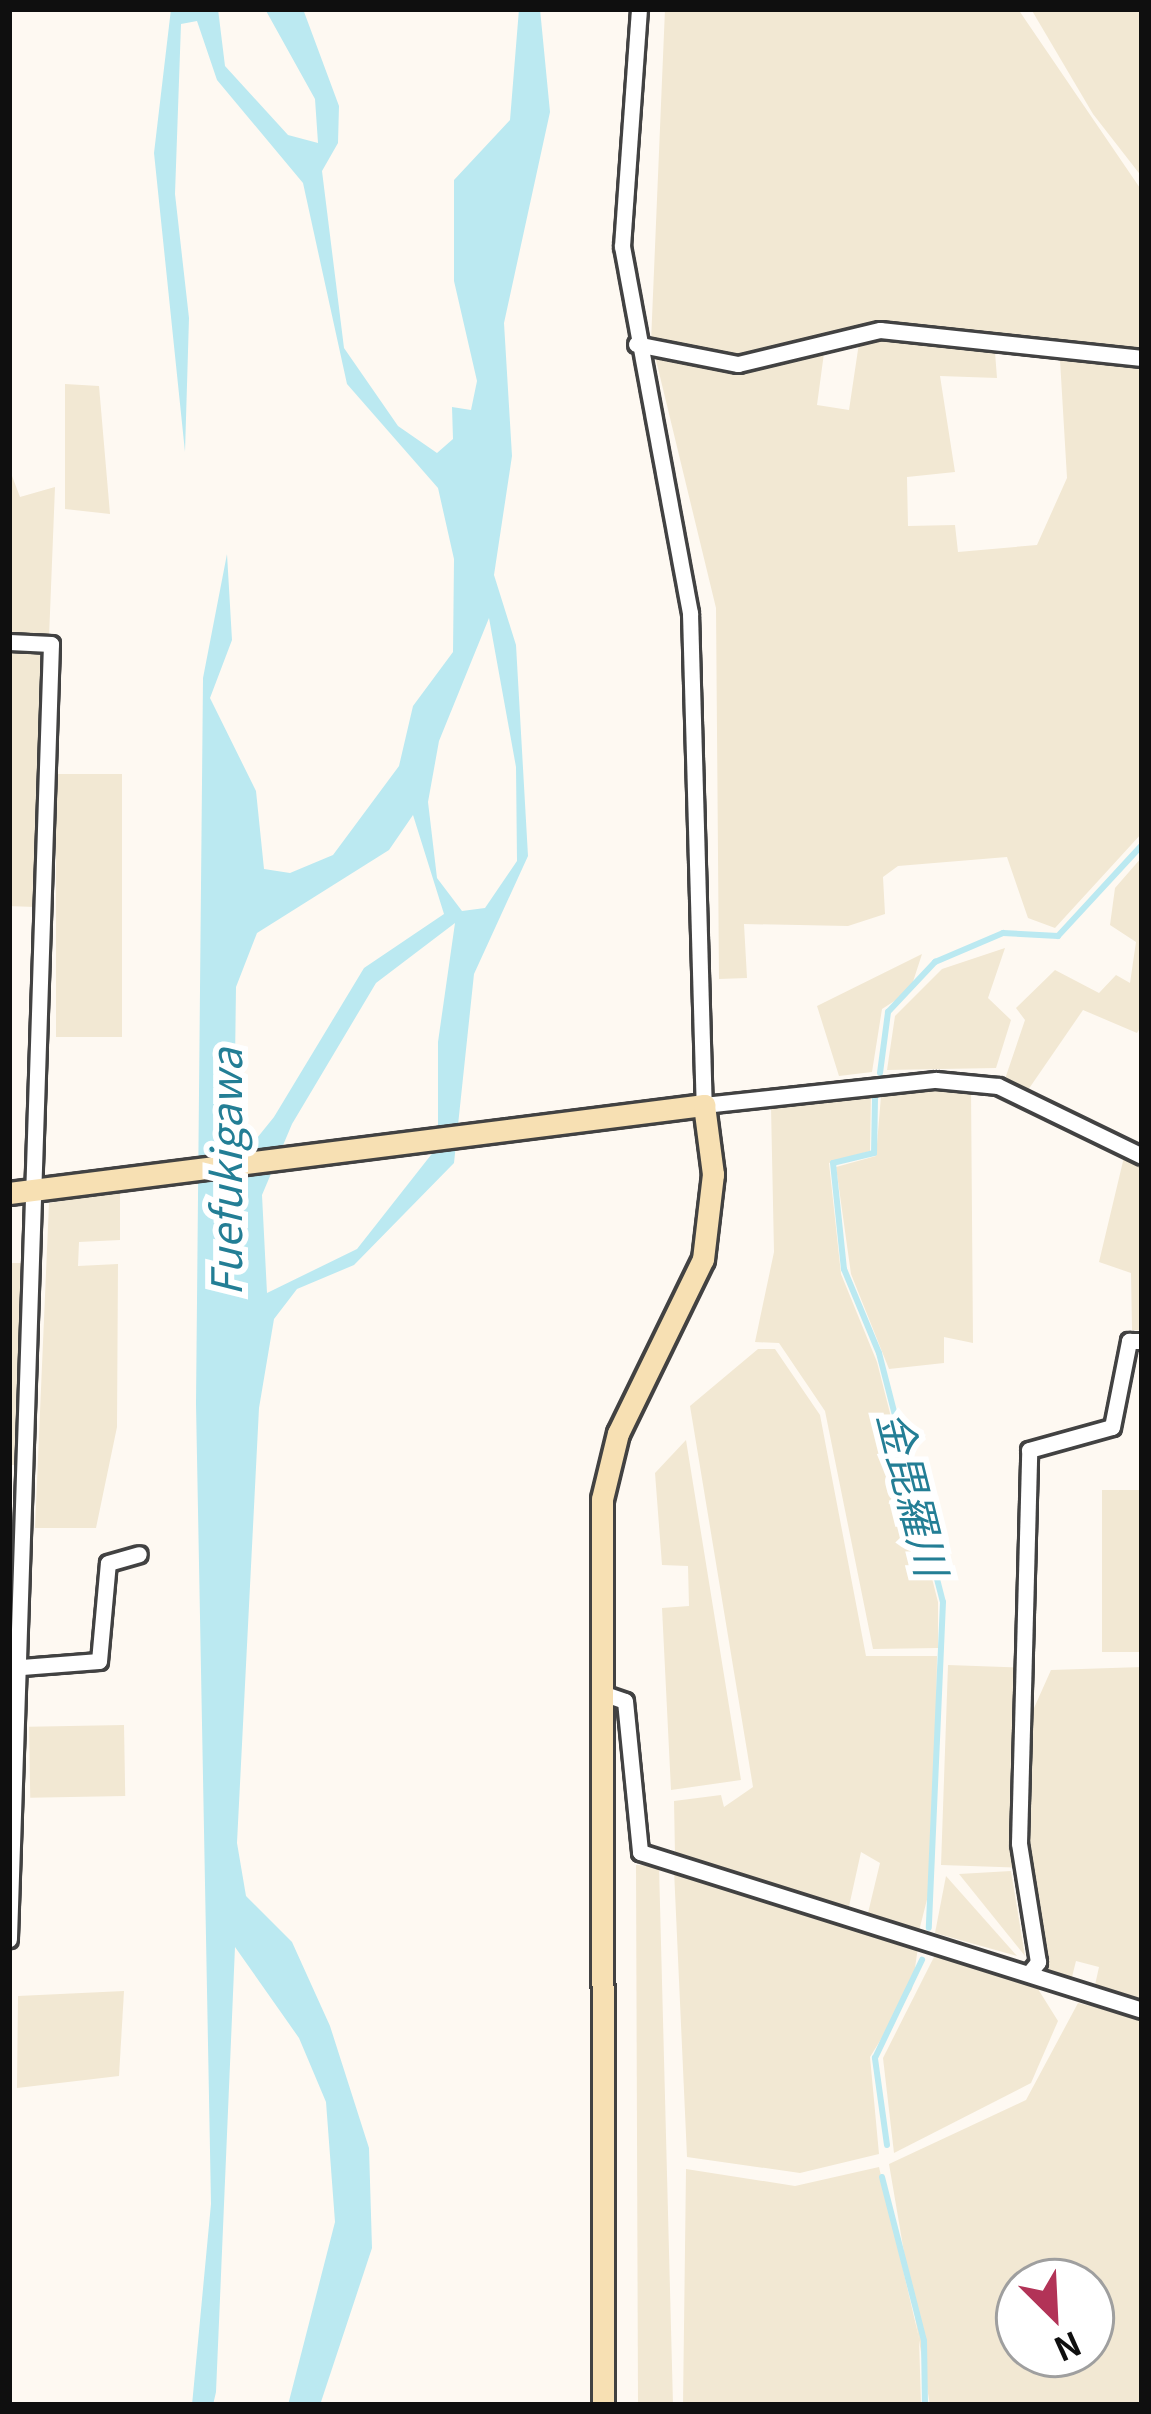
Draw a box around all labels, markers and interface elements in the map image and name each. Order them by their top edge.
water label: Fuefukigawa [199,1048,249,1296]
water label: 金毘羅川 [870,1405,960,1581]
north arrow [995,2258,1115,2378]
text: N [1047,2321,1089,2375]

